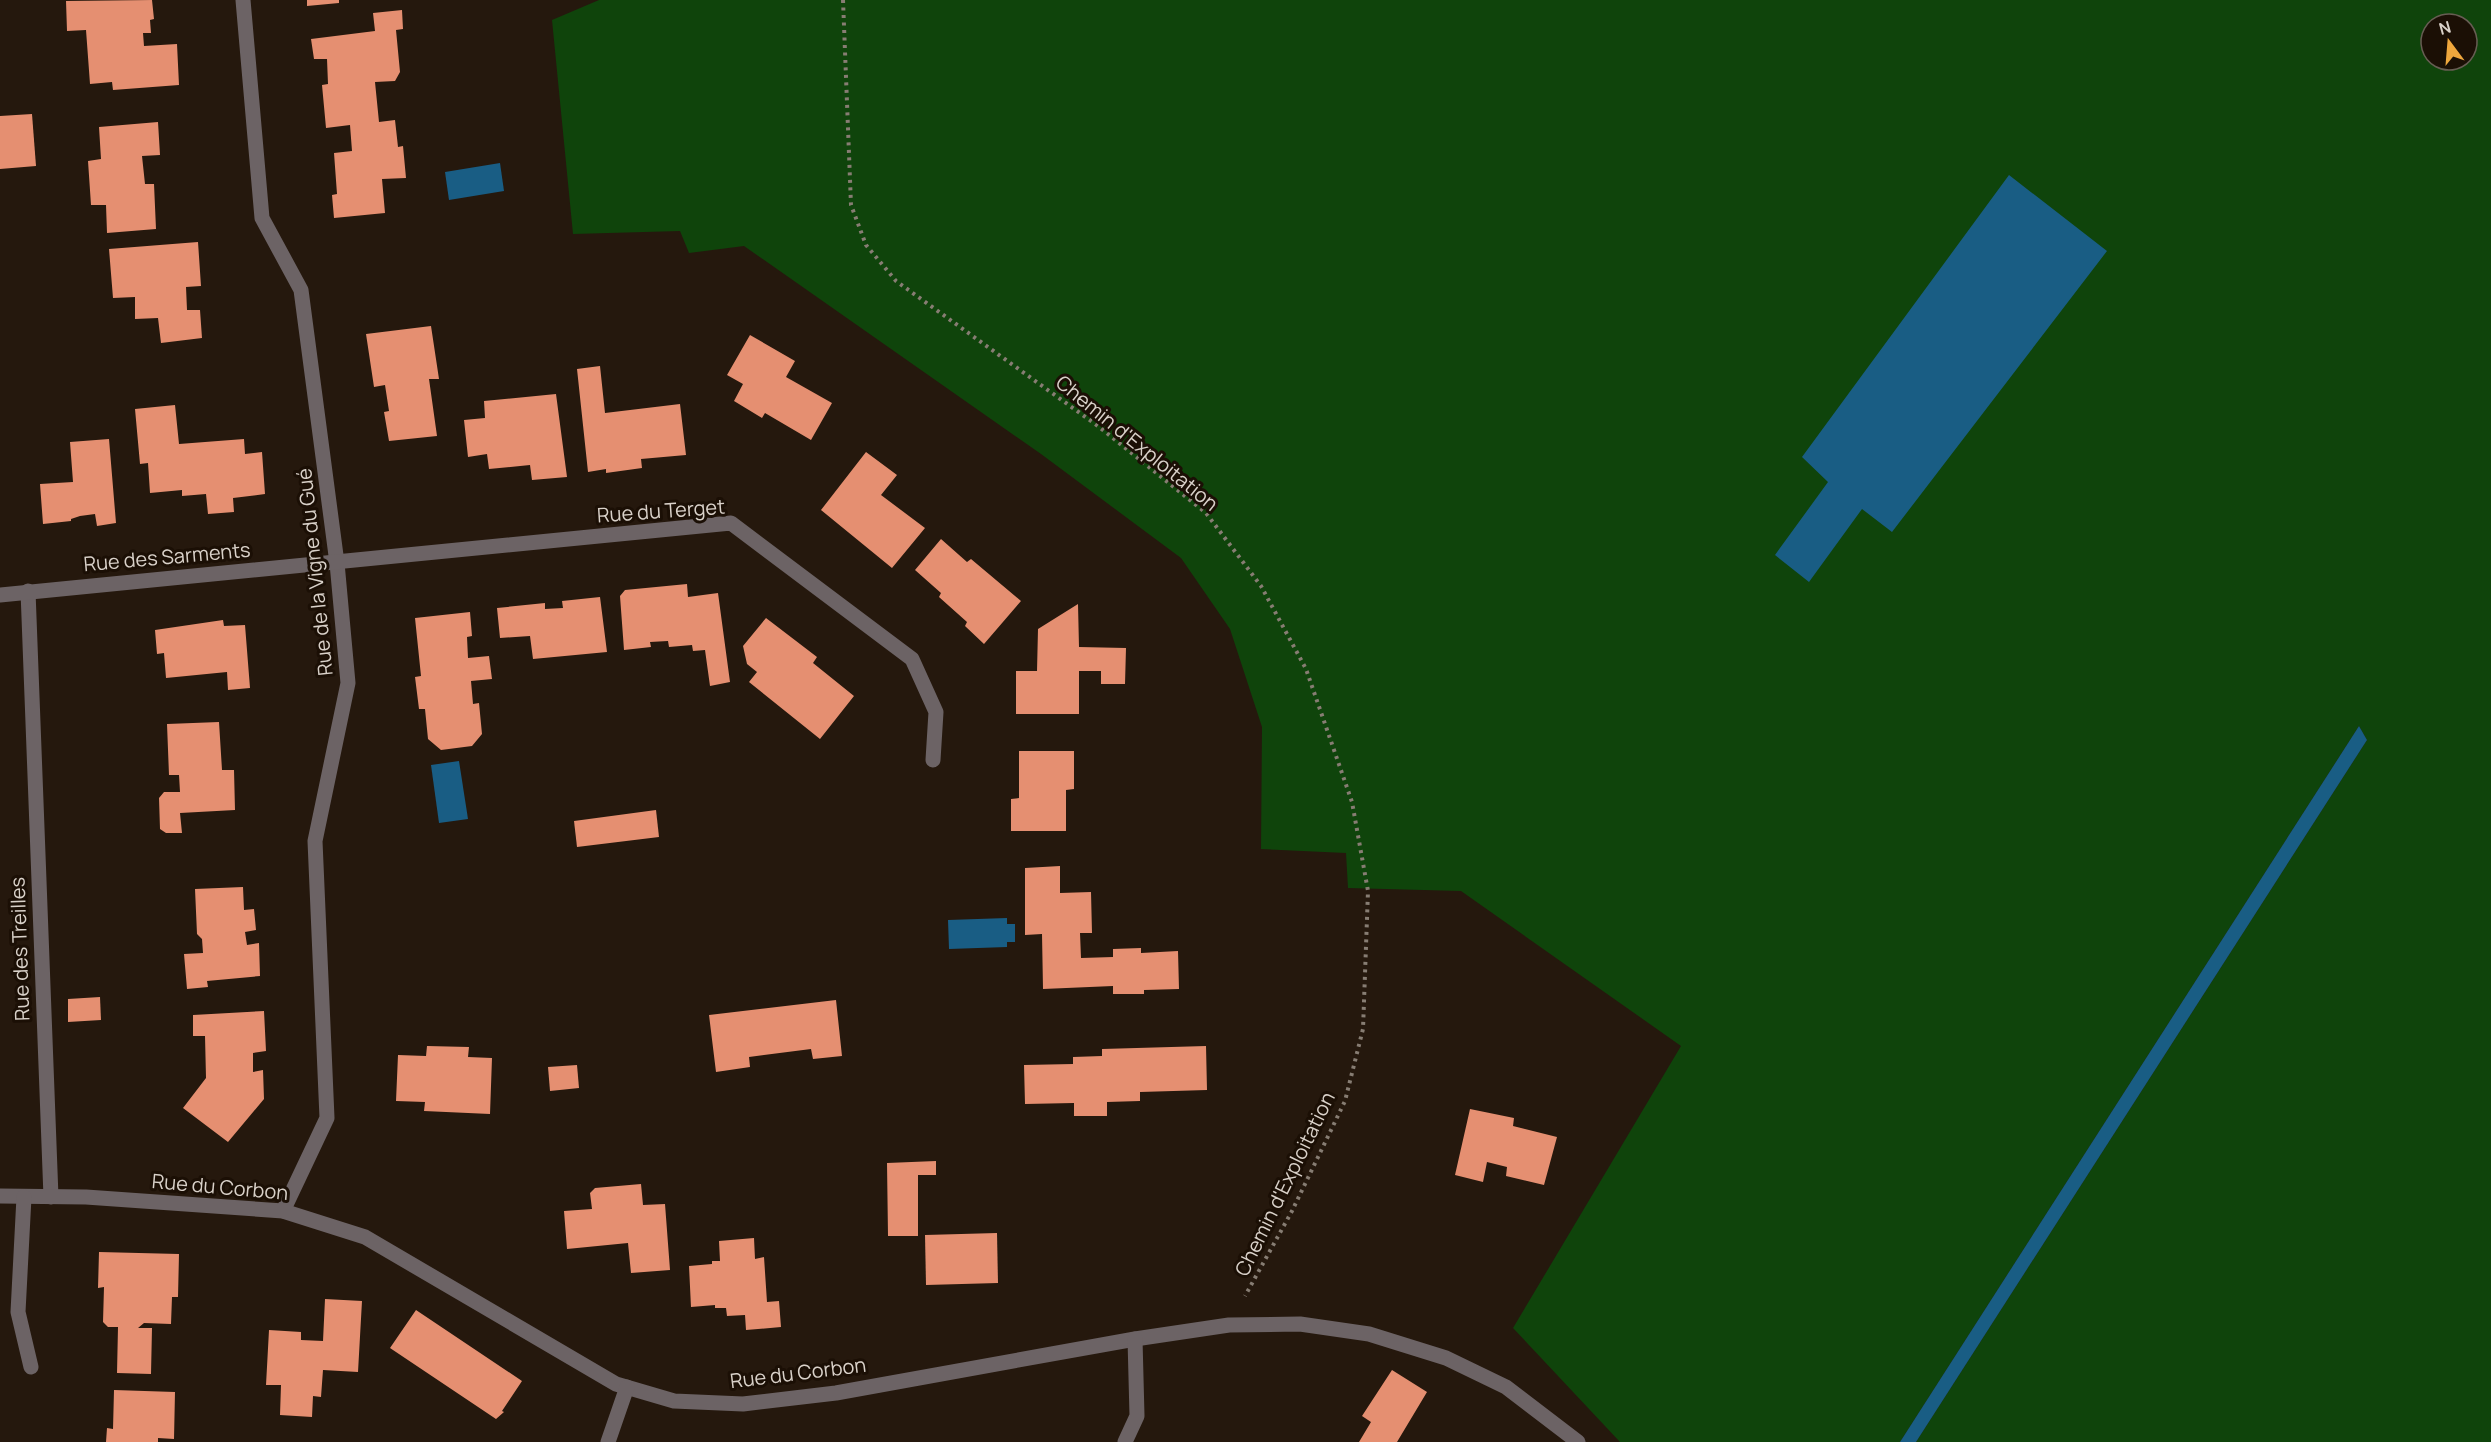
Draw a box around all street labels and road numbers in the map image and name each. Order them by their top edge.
street label: Chemin d'Exploitation [1050,369,1224,517]
street label: Rue de la Vigne du Gué [290,467,339,677]
street label: Rue du Terget [596,493,726,528]
street label: Rue des Sarments [82,536,252,577]
street label: Rue des Treilles [3,877,36,1021]
street label: Chemin d'Exploitation [1228,1087,1341,1280]
street label: Rue du Corbon [151,1167,289,1206]
street label: Rue du Corbon [728,1351,867,1394]

